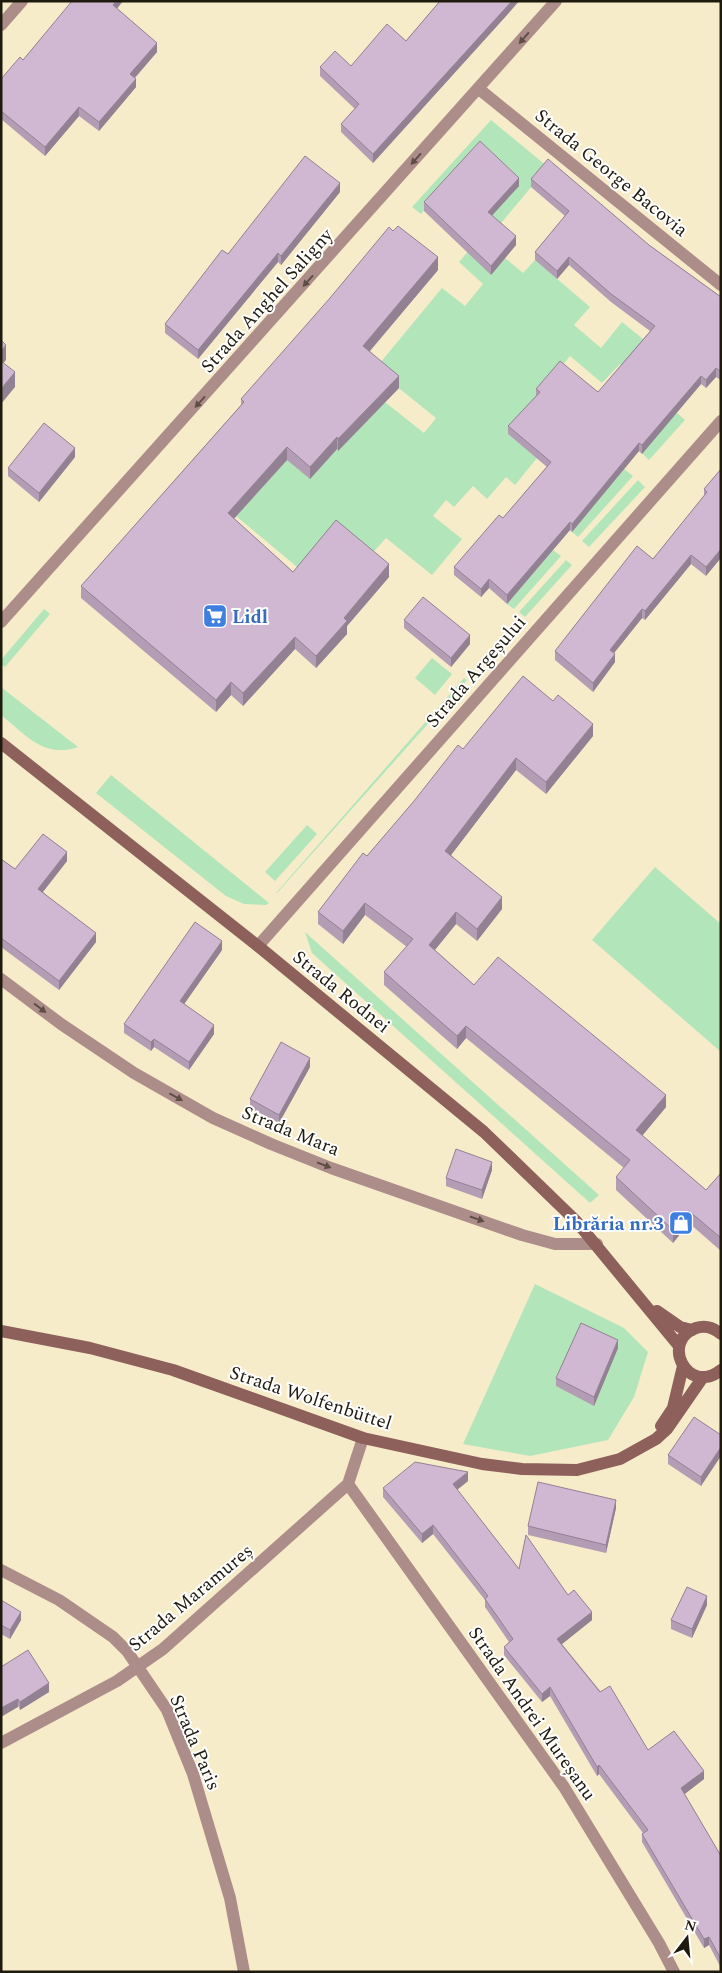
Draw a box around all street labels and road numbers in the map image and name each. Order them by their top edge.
street label: Strada George Bacovia [528,102,695,245]
street label: Strada Anghel Saligny [194,221,341,380]
street label: Strada Argeșului [419,609,533,735]
street label: Strada Rodnei [286,944,396,1041]
street label: Strada Mara [237,1099,344,1164]
street label: Strada Wolfenbüttel [226,1359,395,1438]
street label: Strada Maramureș [122,1537,260,1659]
street label: Strada Andrei Mureșanu [461,1621,603,1807]
street label: Strada Paris [161,1690,228,1795]

